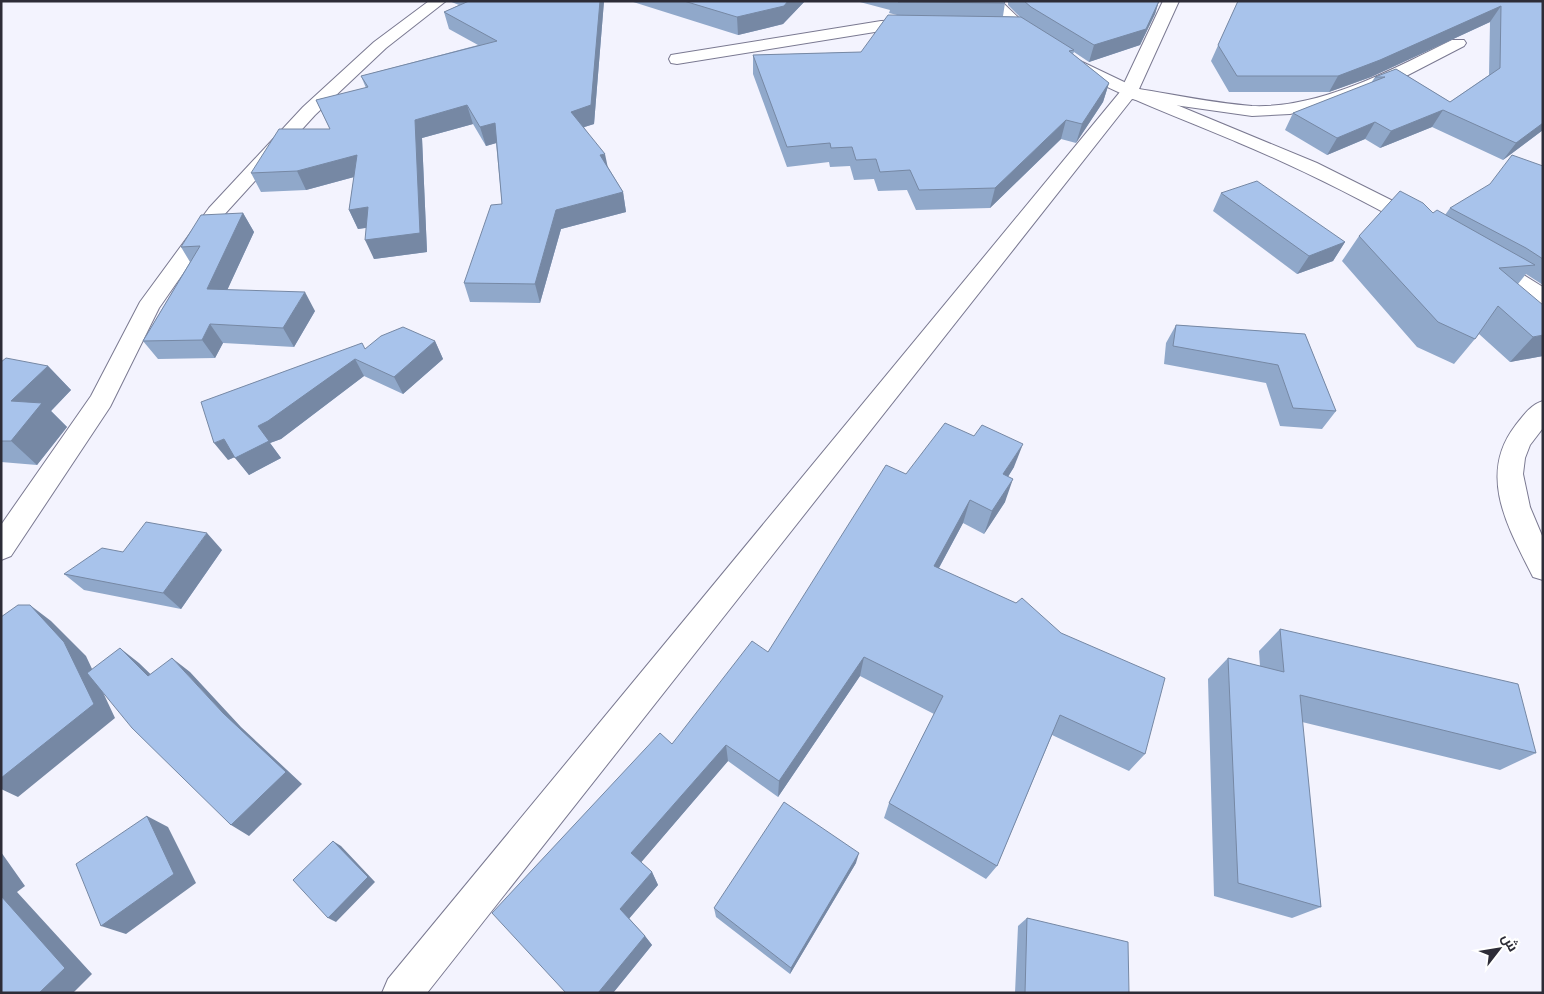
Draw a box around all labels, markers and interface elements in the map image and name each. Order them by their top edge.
north arrow [1474,924,1524,974]
text: ش [1498,930,1523,955]

